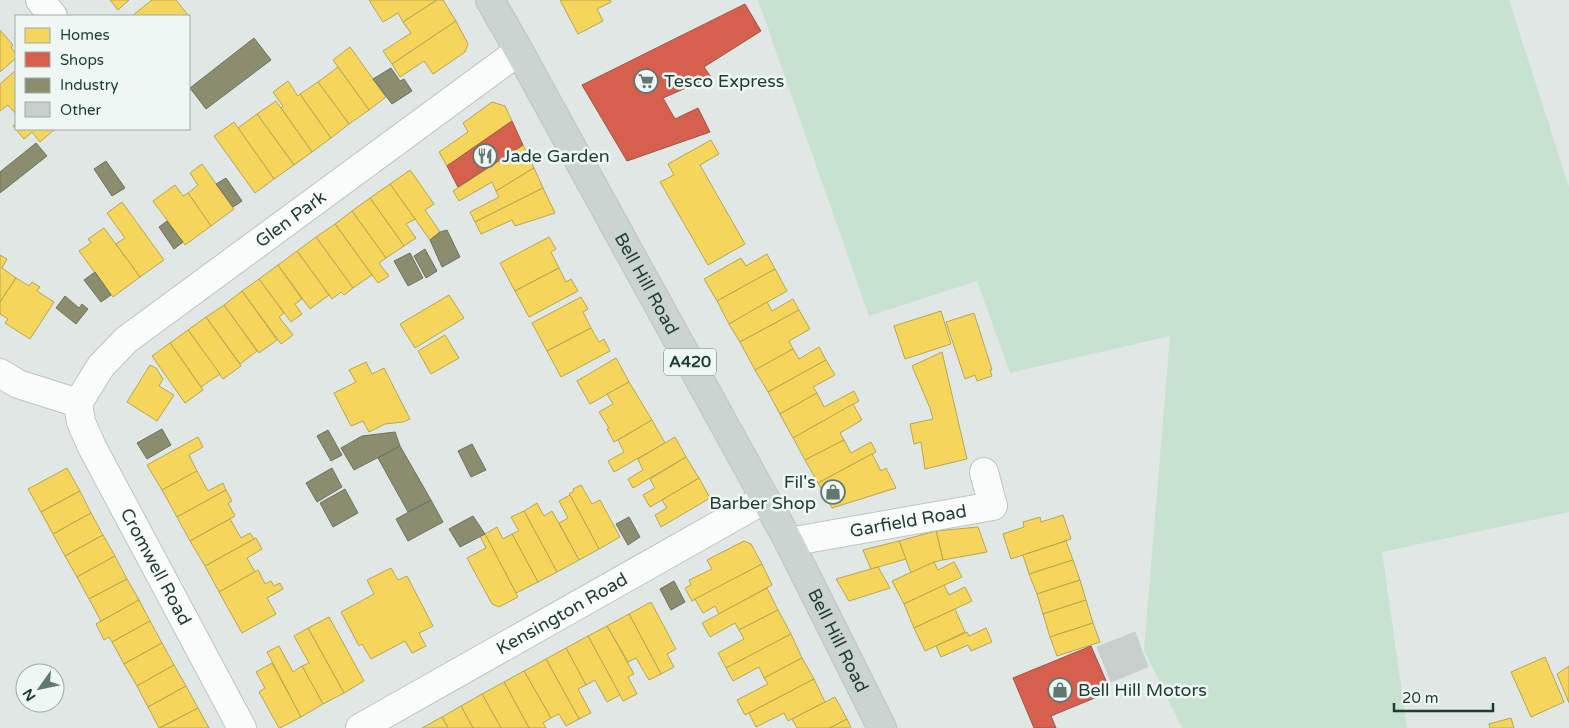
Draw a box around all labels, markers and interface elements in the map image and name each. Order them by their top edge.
legend [15,15,190,130]
text: Homes [60,26,110,44]
text: Shops [60,51,104,69]
supermarket icon: Tesco Express [633,68,659,94]
place label: Tesco Express [664,70,784,92]
text: Industry [60,76,119,94]
text: Other [60,101,102,119]
restaurant icon: Jade Garden [472,143,498,169]
place label: Jade Garden [502,145,610,167]
street label: Glen Park [251,186,331,252]
street label: Bell Hill Road [610,229,684,338]
road number: A420 [664,348,716,376]
place label: Fil's Barber Shop [709,471,816,514]
shop icon: Fil's Barber Shop [820,479,846,505]
street label: Garfield Road [848,500,968,542]
street label: Cromwell Road [116,504,196,629]
street label: Kensington Road [492,568,631,660]
street label: Bell Hill Road [803,585,873,696]
north arrow [15,663,65,713]
shop icon: Bell Hill Motors [1047,677,1073,703]
place label: Bell Hill Motors [1078,679,1207,701]
scale bar [1394,680,1493,712]
text: N [19,685,40,704]
text: 20 m [1402,689,1439,707]

